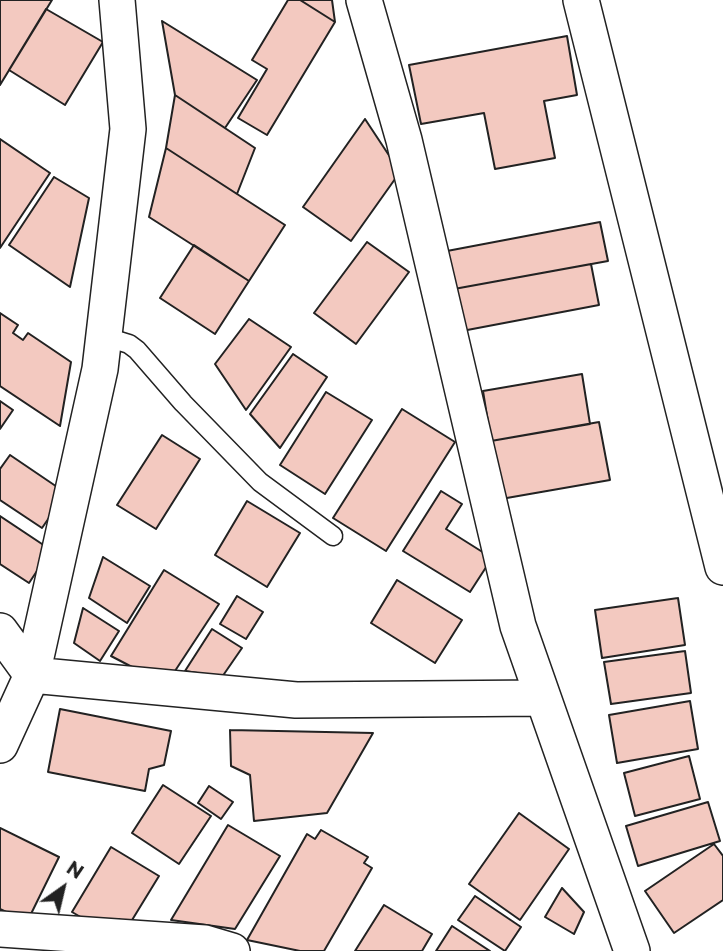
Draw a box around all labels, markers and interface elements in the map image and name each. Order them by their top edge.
north arrow [28,853,98,923]
text: N [62,856,88,884]

